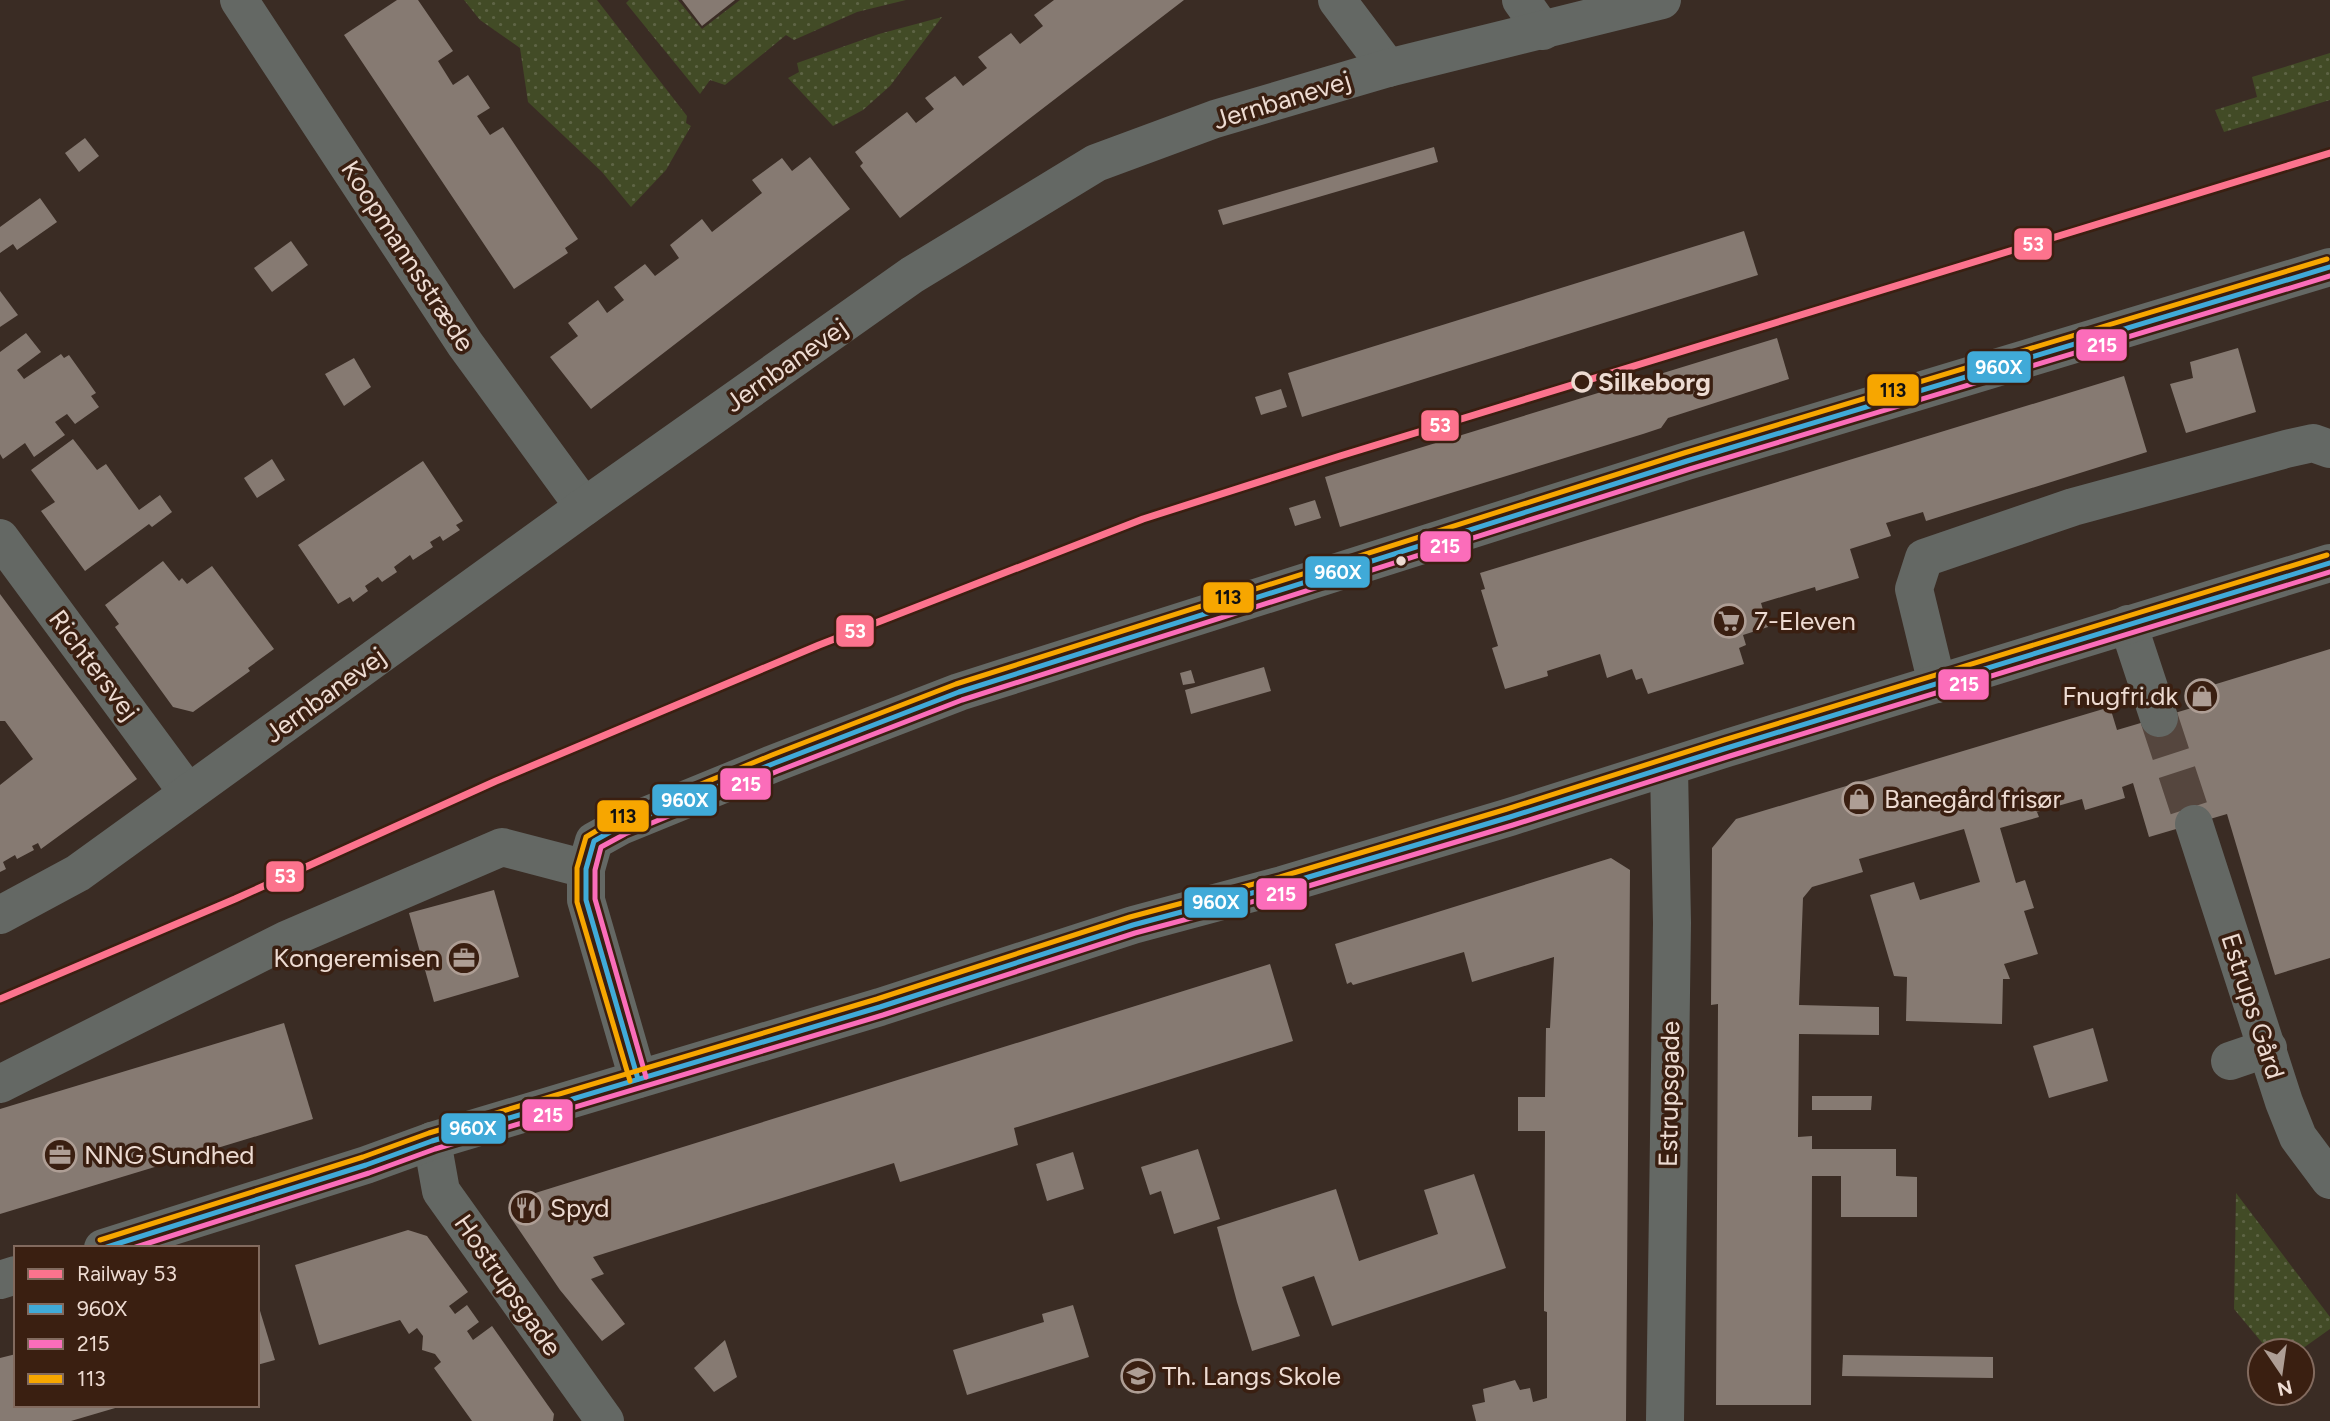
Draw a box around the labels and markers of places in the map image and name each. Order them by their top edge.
place label: Silkeborg [1598,366,1711,398]
marker: Silkeborg [1572,372,1592,392]
unlabelled marker [1394,554,1408,568]
supermarket icon: 7-Eleven [1710,602,1748,640]
place label: 7-Eleven [1754,605,1856,637]
shop icon: Fnugfri.dk [2183,677,2221,715]
place label: Fnugfri.dk [2062,680,2178,712]
shop icon: Banegård frisør [1840,780,1878,818]
place label: Banegård frisør [1884,783,2061,815]
office icon: Kongeremisen [445,939,483,977]
place label: Kongeremisen [273,942,440,974]
office icon: NNG Sundhed [41,1136,79,1174]
place label: NNG Sundhed [84,1139,255,1171]
restaurant icon: Spyd [507,1189,545,1227]
place label: Spyd [550,1192,610,1224]
school or university icon: Th. Langs Skole [1119,1357,1157,1395]
place label: Th. Langs Skole [1162,1360,1341,1392]

